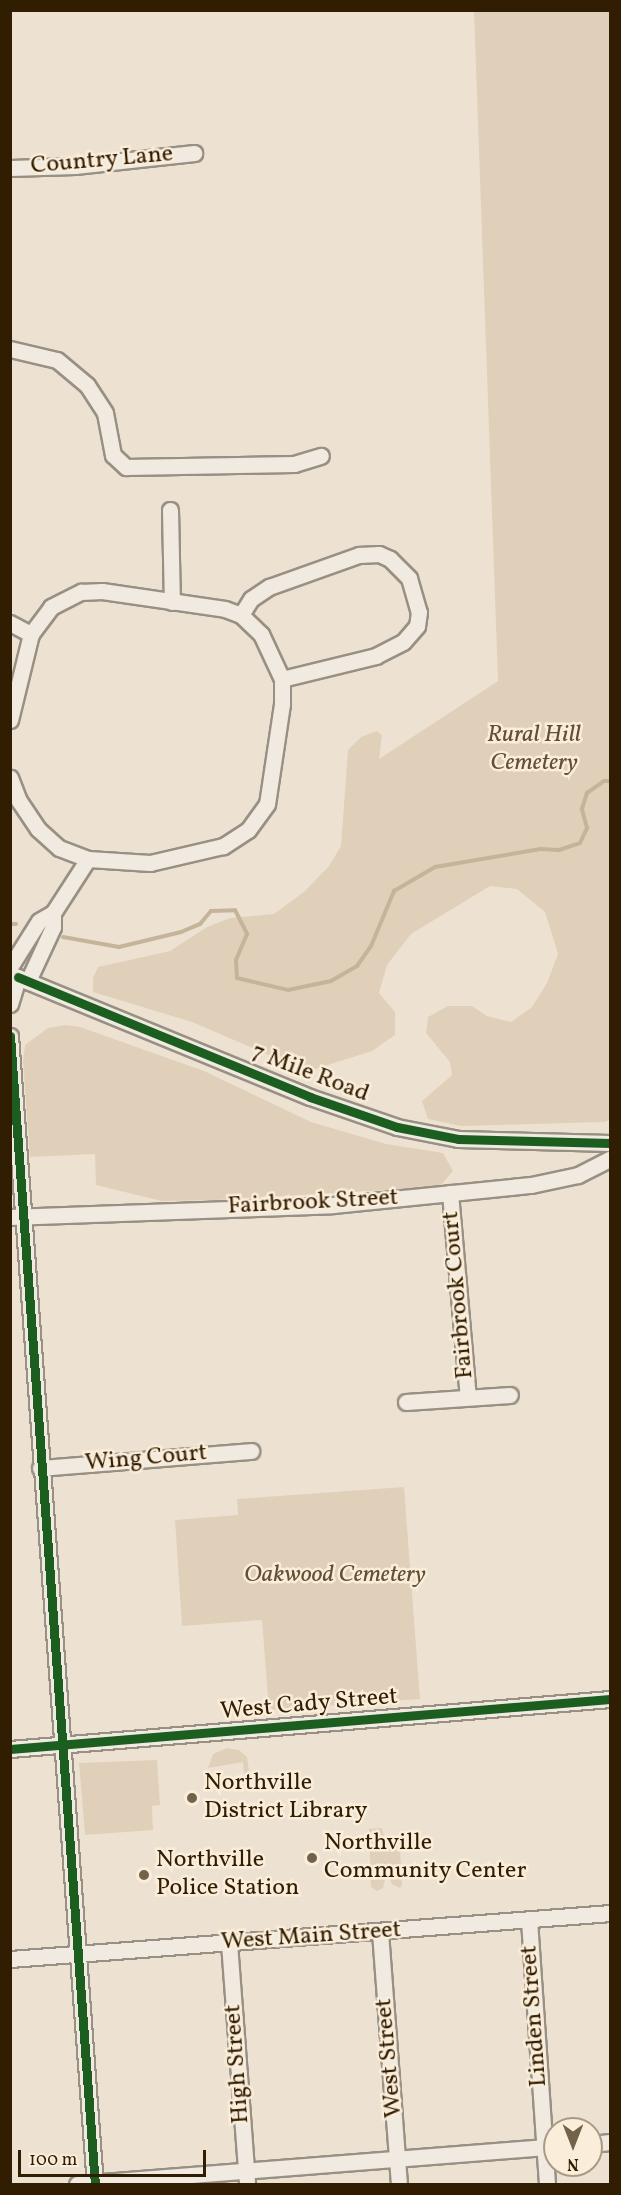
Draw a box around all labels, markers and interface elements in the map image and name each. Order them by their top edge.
street label: Country Lane [29,140,175,182]
park label: Rural Hill Cemetery [487,722,581,778]
street label: 7 Mile Road [247,1038,373,1110]
street label: Fairbrook Street [227,1184,399,1222]
street label: Fairbrook Court [437,1210,481,1380]
street label: Wing Court [84,1439,208,1479]
park label: Oakwood Cemetery [244,1562,426,1590]
street label: West Cady Street [219,1683,399,1727]
place label: Northville District Library [204,1770,368,1826]
marker: Northville District Library [185,1791,199,1805]
place label: Northville Community Center [324,1830,527,1886]
place label: Northville Police Station [156,1847,299,1903]
marker: Northville Community Center [305,1851,319,1865]
marker: Northville Police Station [137,1868,151,1882]
street label: West Main Street [220,1916,402,1958]
street label: Linden Street [516,1944,554,2088]
street label: West Street [370,1997,410,2119]
street label: High Street [219,2003,257,2125]
north arrow [543,2117,603,2177]
scale bar [21,2138,208,2176]
text: 100 m [29,2148,78,2173]
text: N [567,2152,579,2174]

